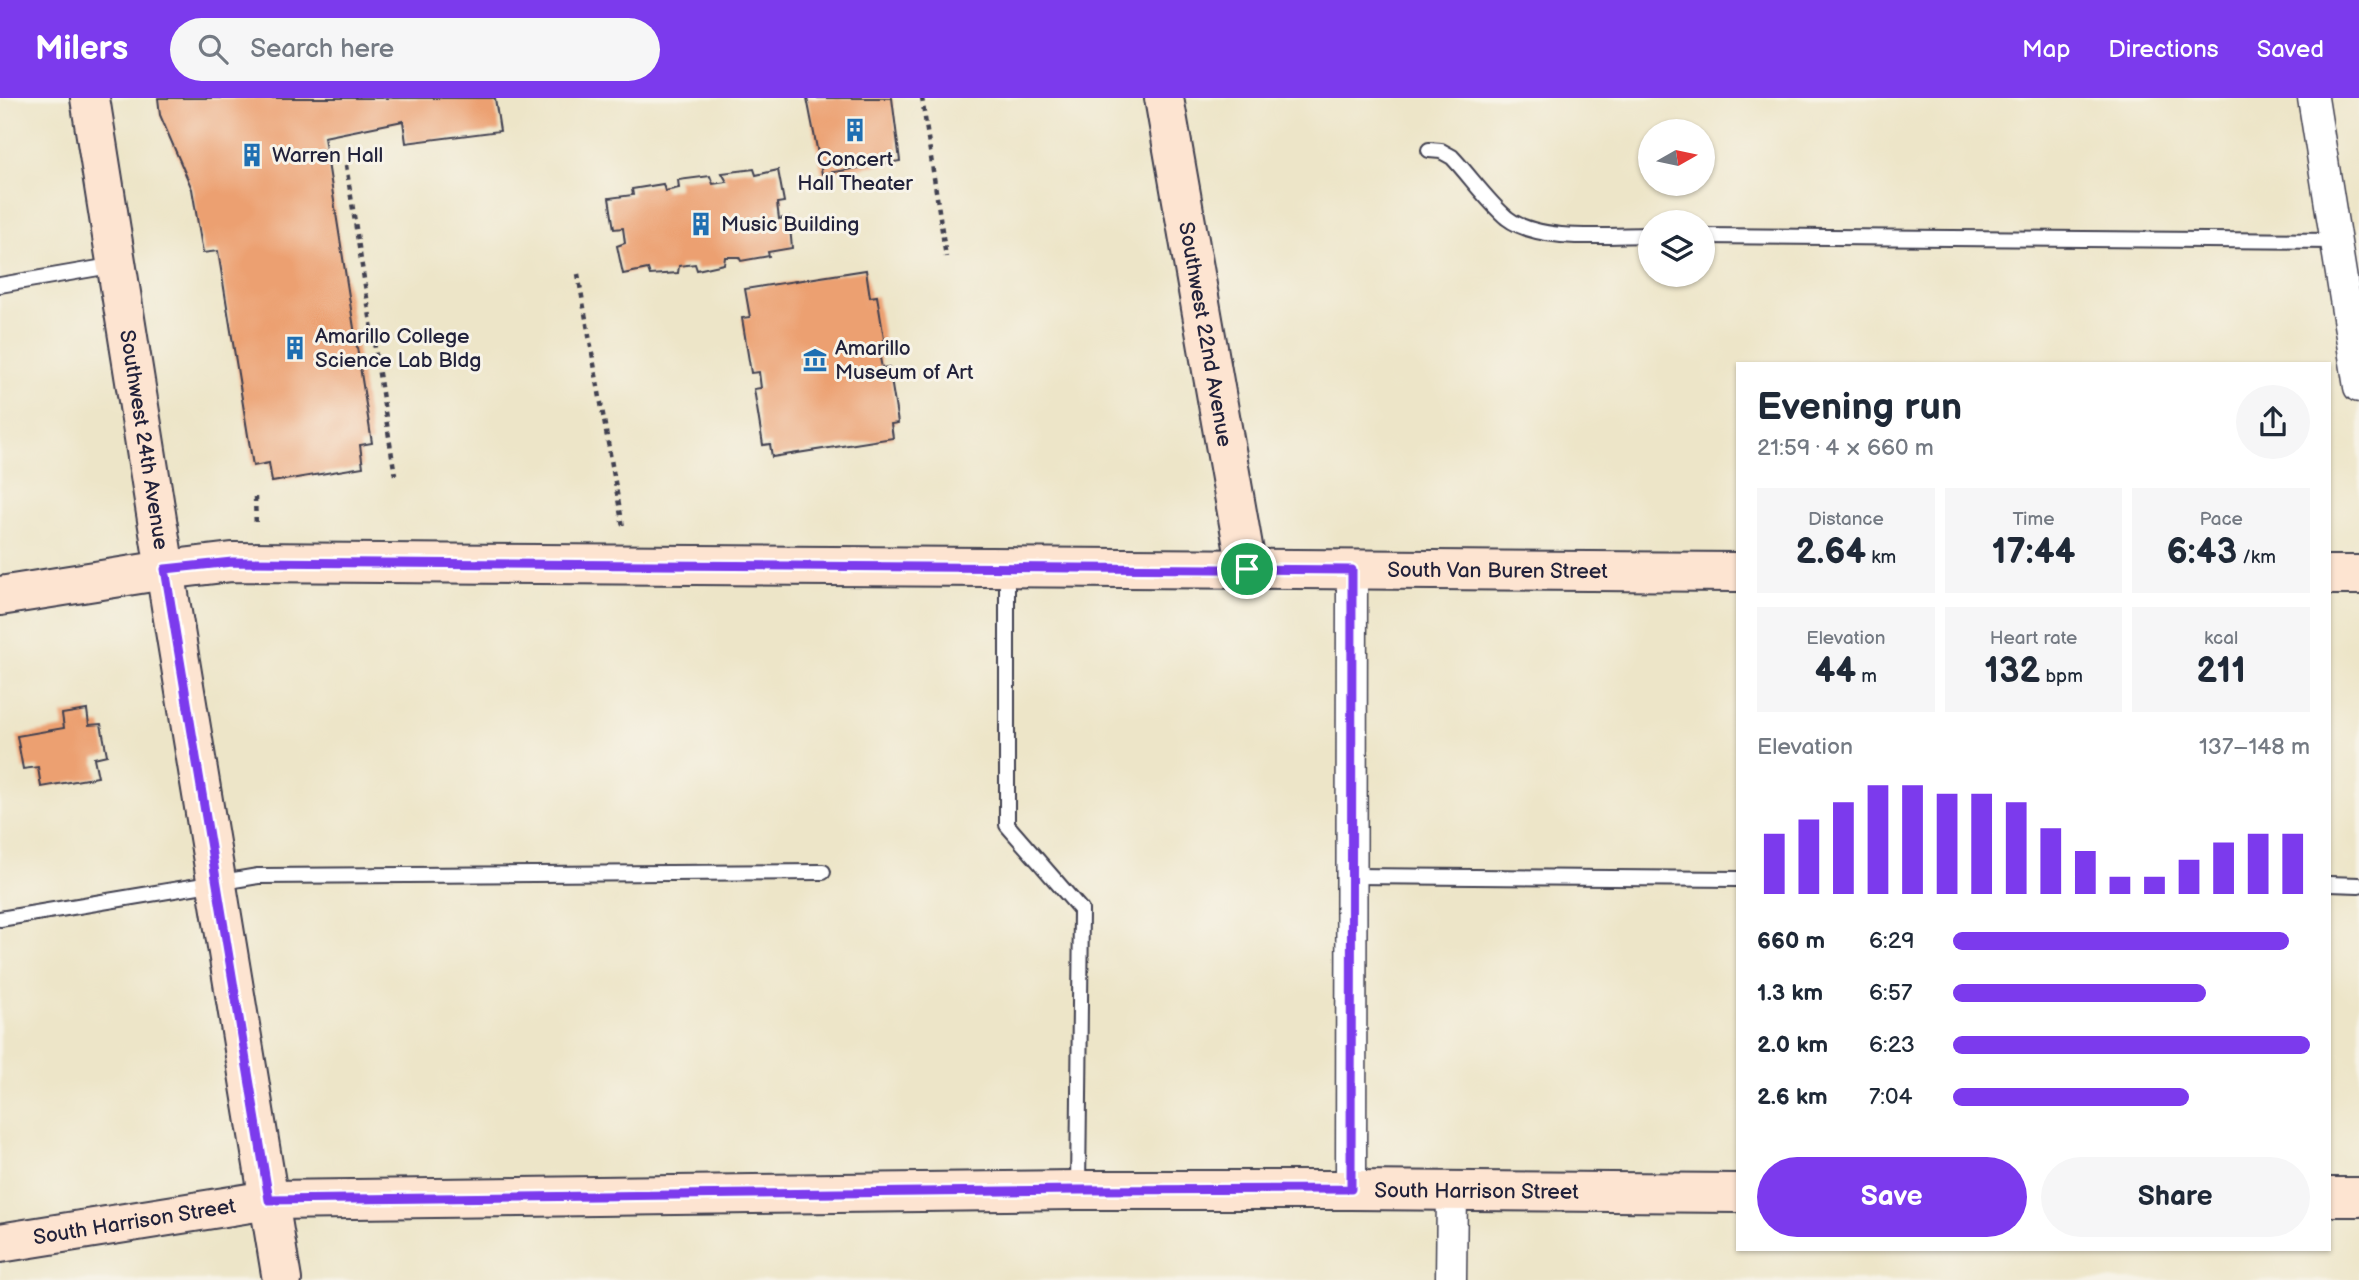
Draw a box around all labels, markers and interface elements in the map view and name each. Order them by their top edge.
search box [170,18,660,81]
text: Milers [35,29,128,69]
icon: search [194,30,232,68]
text: Search here [250,34,394,65]
text: Map [2022,35,2070,64]
text: Directions [2108,35,2219,64]
text: Saved [2257,35,2324,64]
building icon: Concert Hall Theater [841,116,869,144]
north arrow [1638,119,1715,196]
map controls [1638,119,1715,287]
building icon: Warren Hall [238,141,266,169]
place label: Warren Hall [272,143,383,168]
place label: Concert Hall Theater [797,147,913,196]
building icon: Music Building [687,210,715,238]
button: layers [1638,210,1715,287]
place label: Music Building [721,212,859,237]
street label: Southwest 22nd Avenue [1174,220,1238,449]
place label: Amarillo College Science Lab Bldg [315,324,481,373]
street label: Southwest 24th Avenue [115,328,174,551]
building icon: Amarillo College Science Lab Bldg [281,334,309,362]
place label: Amarillo Museum of Art [835,336,974,385]
museum icon: Amarillo Museum of Art [801,346,829,374]
text: Evening run [1757,385,1962,430]
button: share [2236,385,2310,459]
text: 21:59 · 4 × 660 m [1757,434,1934,462]
text: Distance [1808,508,1884,531]
text: Time [2012,508,2055,531]
text: Pace [2200,508,2243,531]
text: 2.64 [1796,531,1866,574]
text: 17:44 [1992,531,2075,574]
text: 6:43 [2166,531,2237,574]
pin [1217,539,1277,599]
text: km [1866,546,1896,569]
text: /km [2237,546,2276,569]
icon: arrive [1228,550,1266,588]
street label: South Van Buren Street [1387,557,1608,584]
text: Elevation [1806,627,1885,650]
text: Heart rate [1990,627,2077,650]
text: kcal [2204,627,2238,650]
text: 44 [1815,650,1856,693]
text: 132 [1984,650,2040,693]
text: 211 [2196,650,2246,693]
text: m [1856,665,1877,688]
text: bpm [2040,665,2083,688]
text: Elevation [1757,733,1853,761]
text: 137–148 m [2199,733,2310,761]
text: 660 m [1757,927,1825,955]
text: 6:29 [1869,927,1915,955]
text: 1.3 km [1757,979,1823,1007]
text: 6:57 [1869,979,1912,1007]
text: 2.0 km [1757,1031,1828,1059]
text: 6:23 [1869,1031,1915,1059]
text: 2.6 km [1757,1083,1828,1111]
text: 7:04 [1869,1083,1913,1111]
button: Save [1757,1157,2027,1237]
button: Share [2041,1157,2310,1237]
street label: South Harrison Street [1374,1178,1579,1204]
street label: South Harrison Street [31,1193,238,1250]

